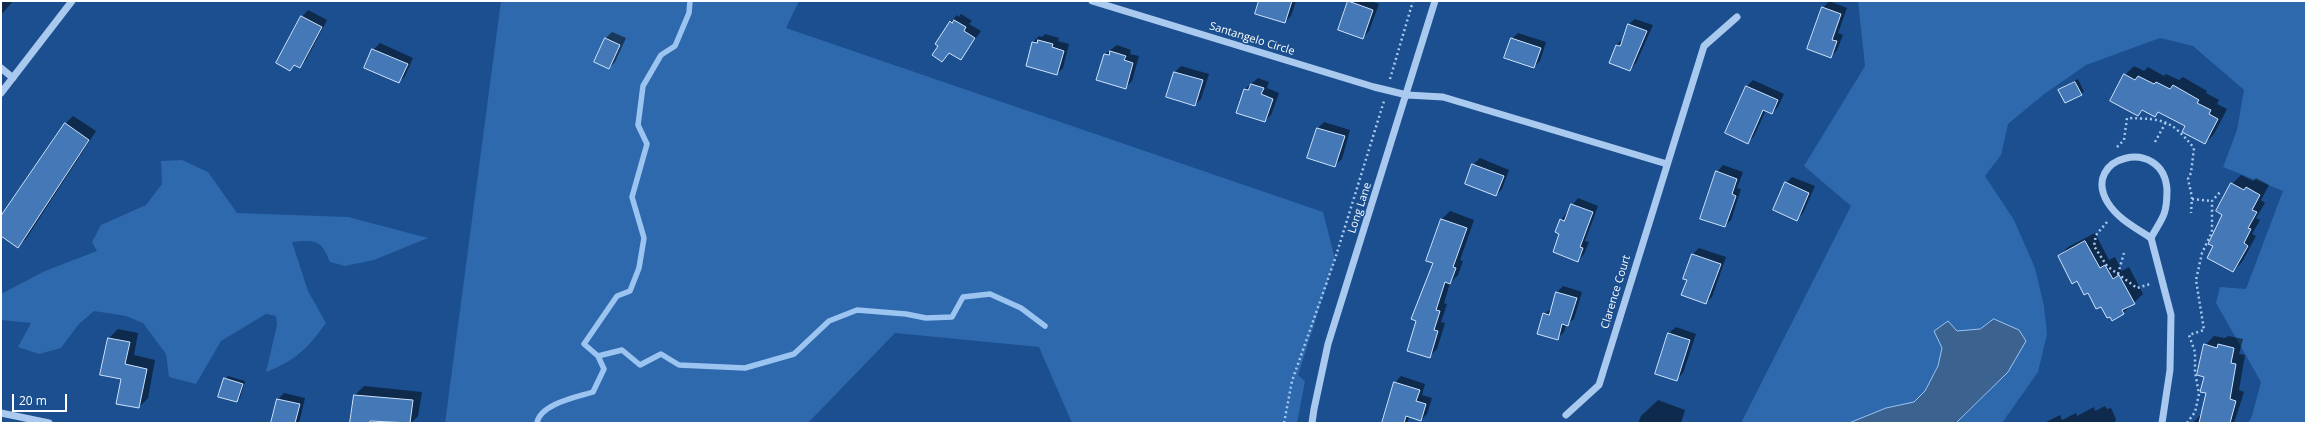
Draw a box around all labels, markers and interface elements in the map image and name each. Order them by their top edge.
street label: Santangelo Circle [1208,20,1296,58]
street label: Long Lane [1346,181,1374,235]
street label: Clarence Court [1599,254,1633,330]
scale bar [14,386,69,412]
text: 20 m [19,392,47,409]

